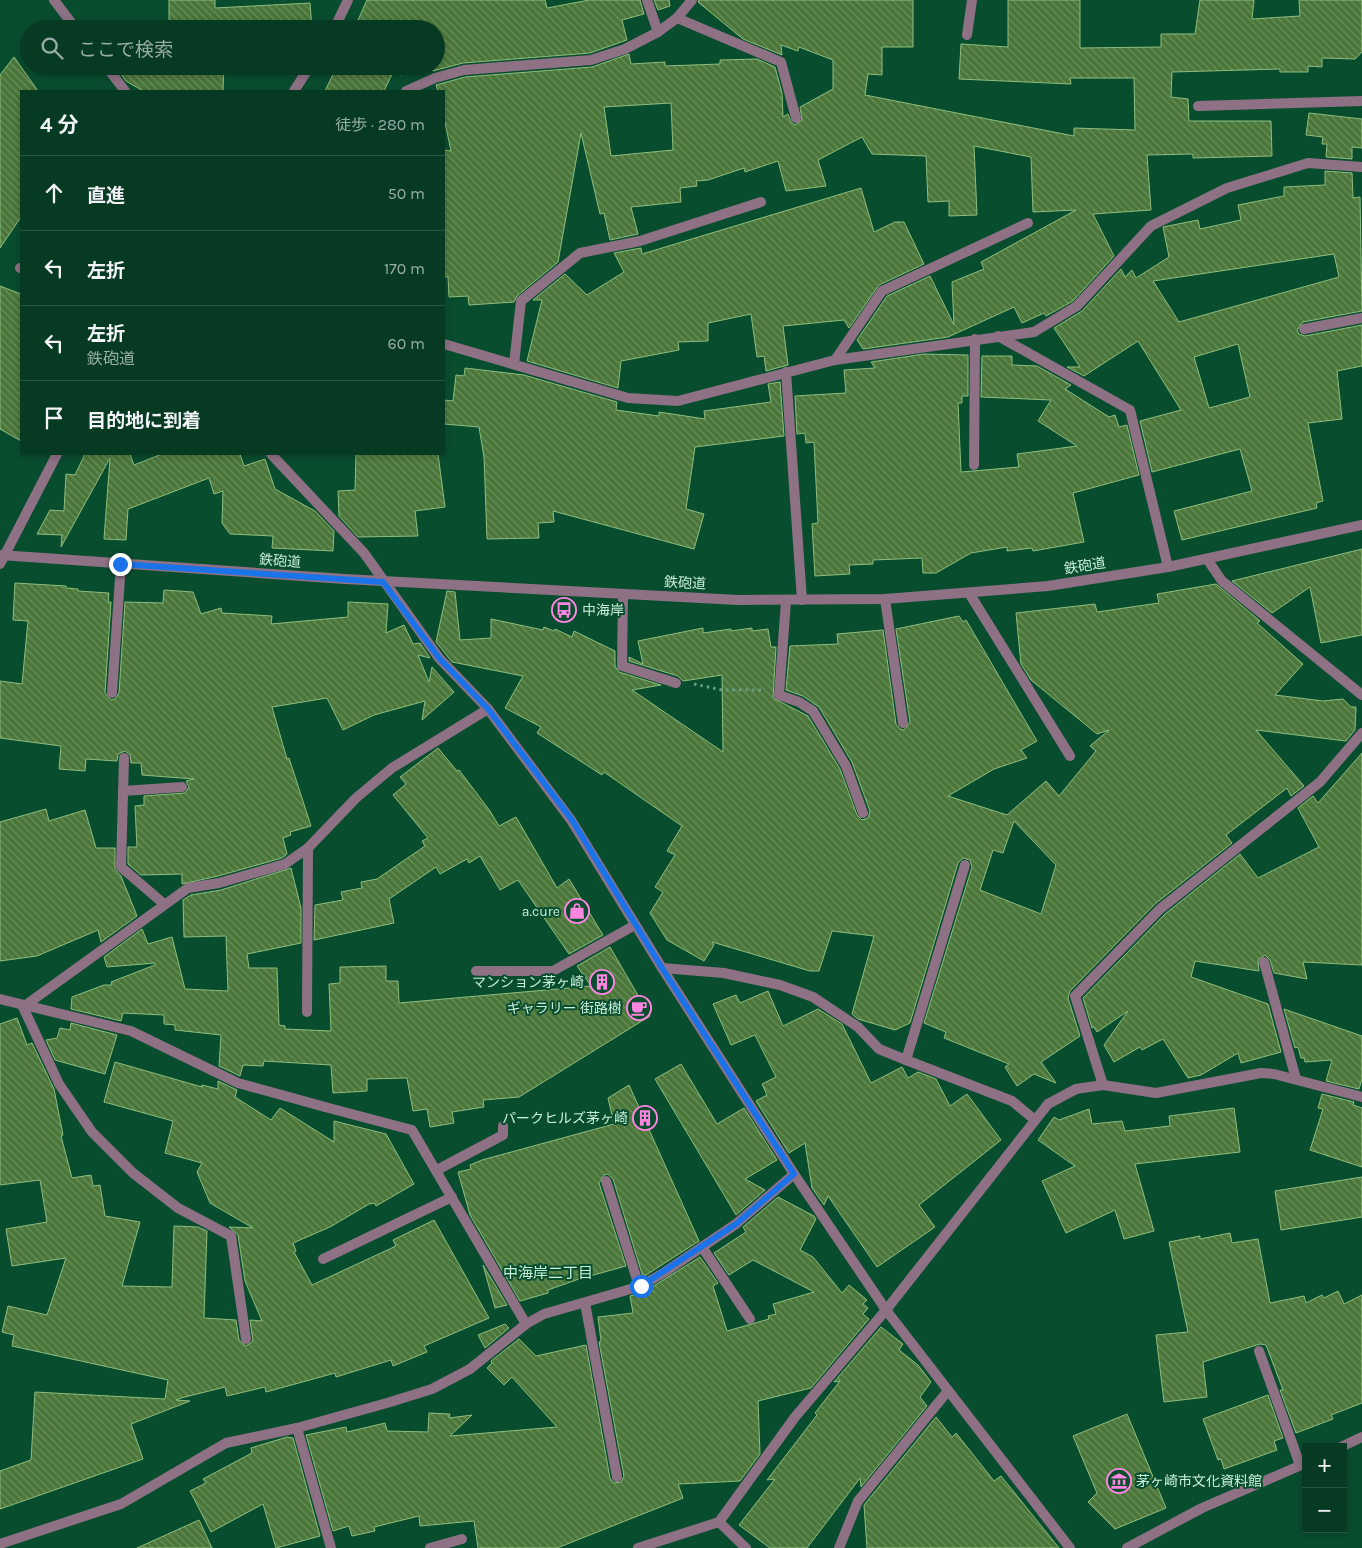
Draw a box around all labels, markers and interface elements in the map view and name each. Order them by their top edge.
search box [20,20,445,75]
icon: search [38,34,66,62]
text: ここで検索 [78,39,173,61]
text: 4 分 [40,113,79,137]
text: 徒歩 · 280 m [335,115,425,134]
icon: ahead [40,179,68,207]
text: 50 m [388,184,425,203]
text: 直進 [87,185,125,207]
icon: left [40,254,68,282]
text: 170 m [384,259,425,278]
text: 左折 [87,260,125,282]
text: 左折 [87,323,125,345]
icon: left [40,329,68,357]
text: 60 m [388,334,425,353]
text: 鉄砲道 [87,349,135,368]
icon: arrive [40,404,68,432]
text: 目的地に到着 [87,410,201,432]
street label: 鉄砲道 [258,551,302,571]
route end [109,553,132,576]
street label: 鉄砲道 [1063,554,1107,578]
street label: 鉄砲道 [664,573,706,593]
bus stop icon: 中海岸 [551,597,577,623]
place label: 中海岸 [582,602,624,619]
shop icon: a.cure [564,898,590,924]
place label: a.cure [522,903,560,920]
building icon: マンション茅ヶ崎 [589,969,615,995]
place label: マンション茅ヶ崎 [472,974,584,991]
cafe icon: ギャラリー 街路樹 [626,995,652,1021]
place label: ギャラリー 街路樹 [507,1000,622,1017]
building icon: パークヒルズ茅ヶ崎 [632,1105,658,1131]
place label: パークヒルズ茅ヶ崎 [502,1110,628,1127]
district label: 中海岸二丁目 [503,1264,593,1282]
route start [630,1275,653,1298]
map controls [1302,1443,1347,1533]
button: + [1302,1443,1347,1488]
museum icon: 茅ヶ崎市文化資料館 [1106,1468,1132,1494]
place label: 茅ヶ崎市文化資料館 [1136,1473,1262,1490]
button: − [1302,1488,1347,1533]

